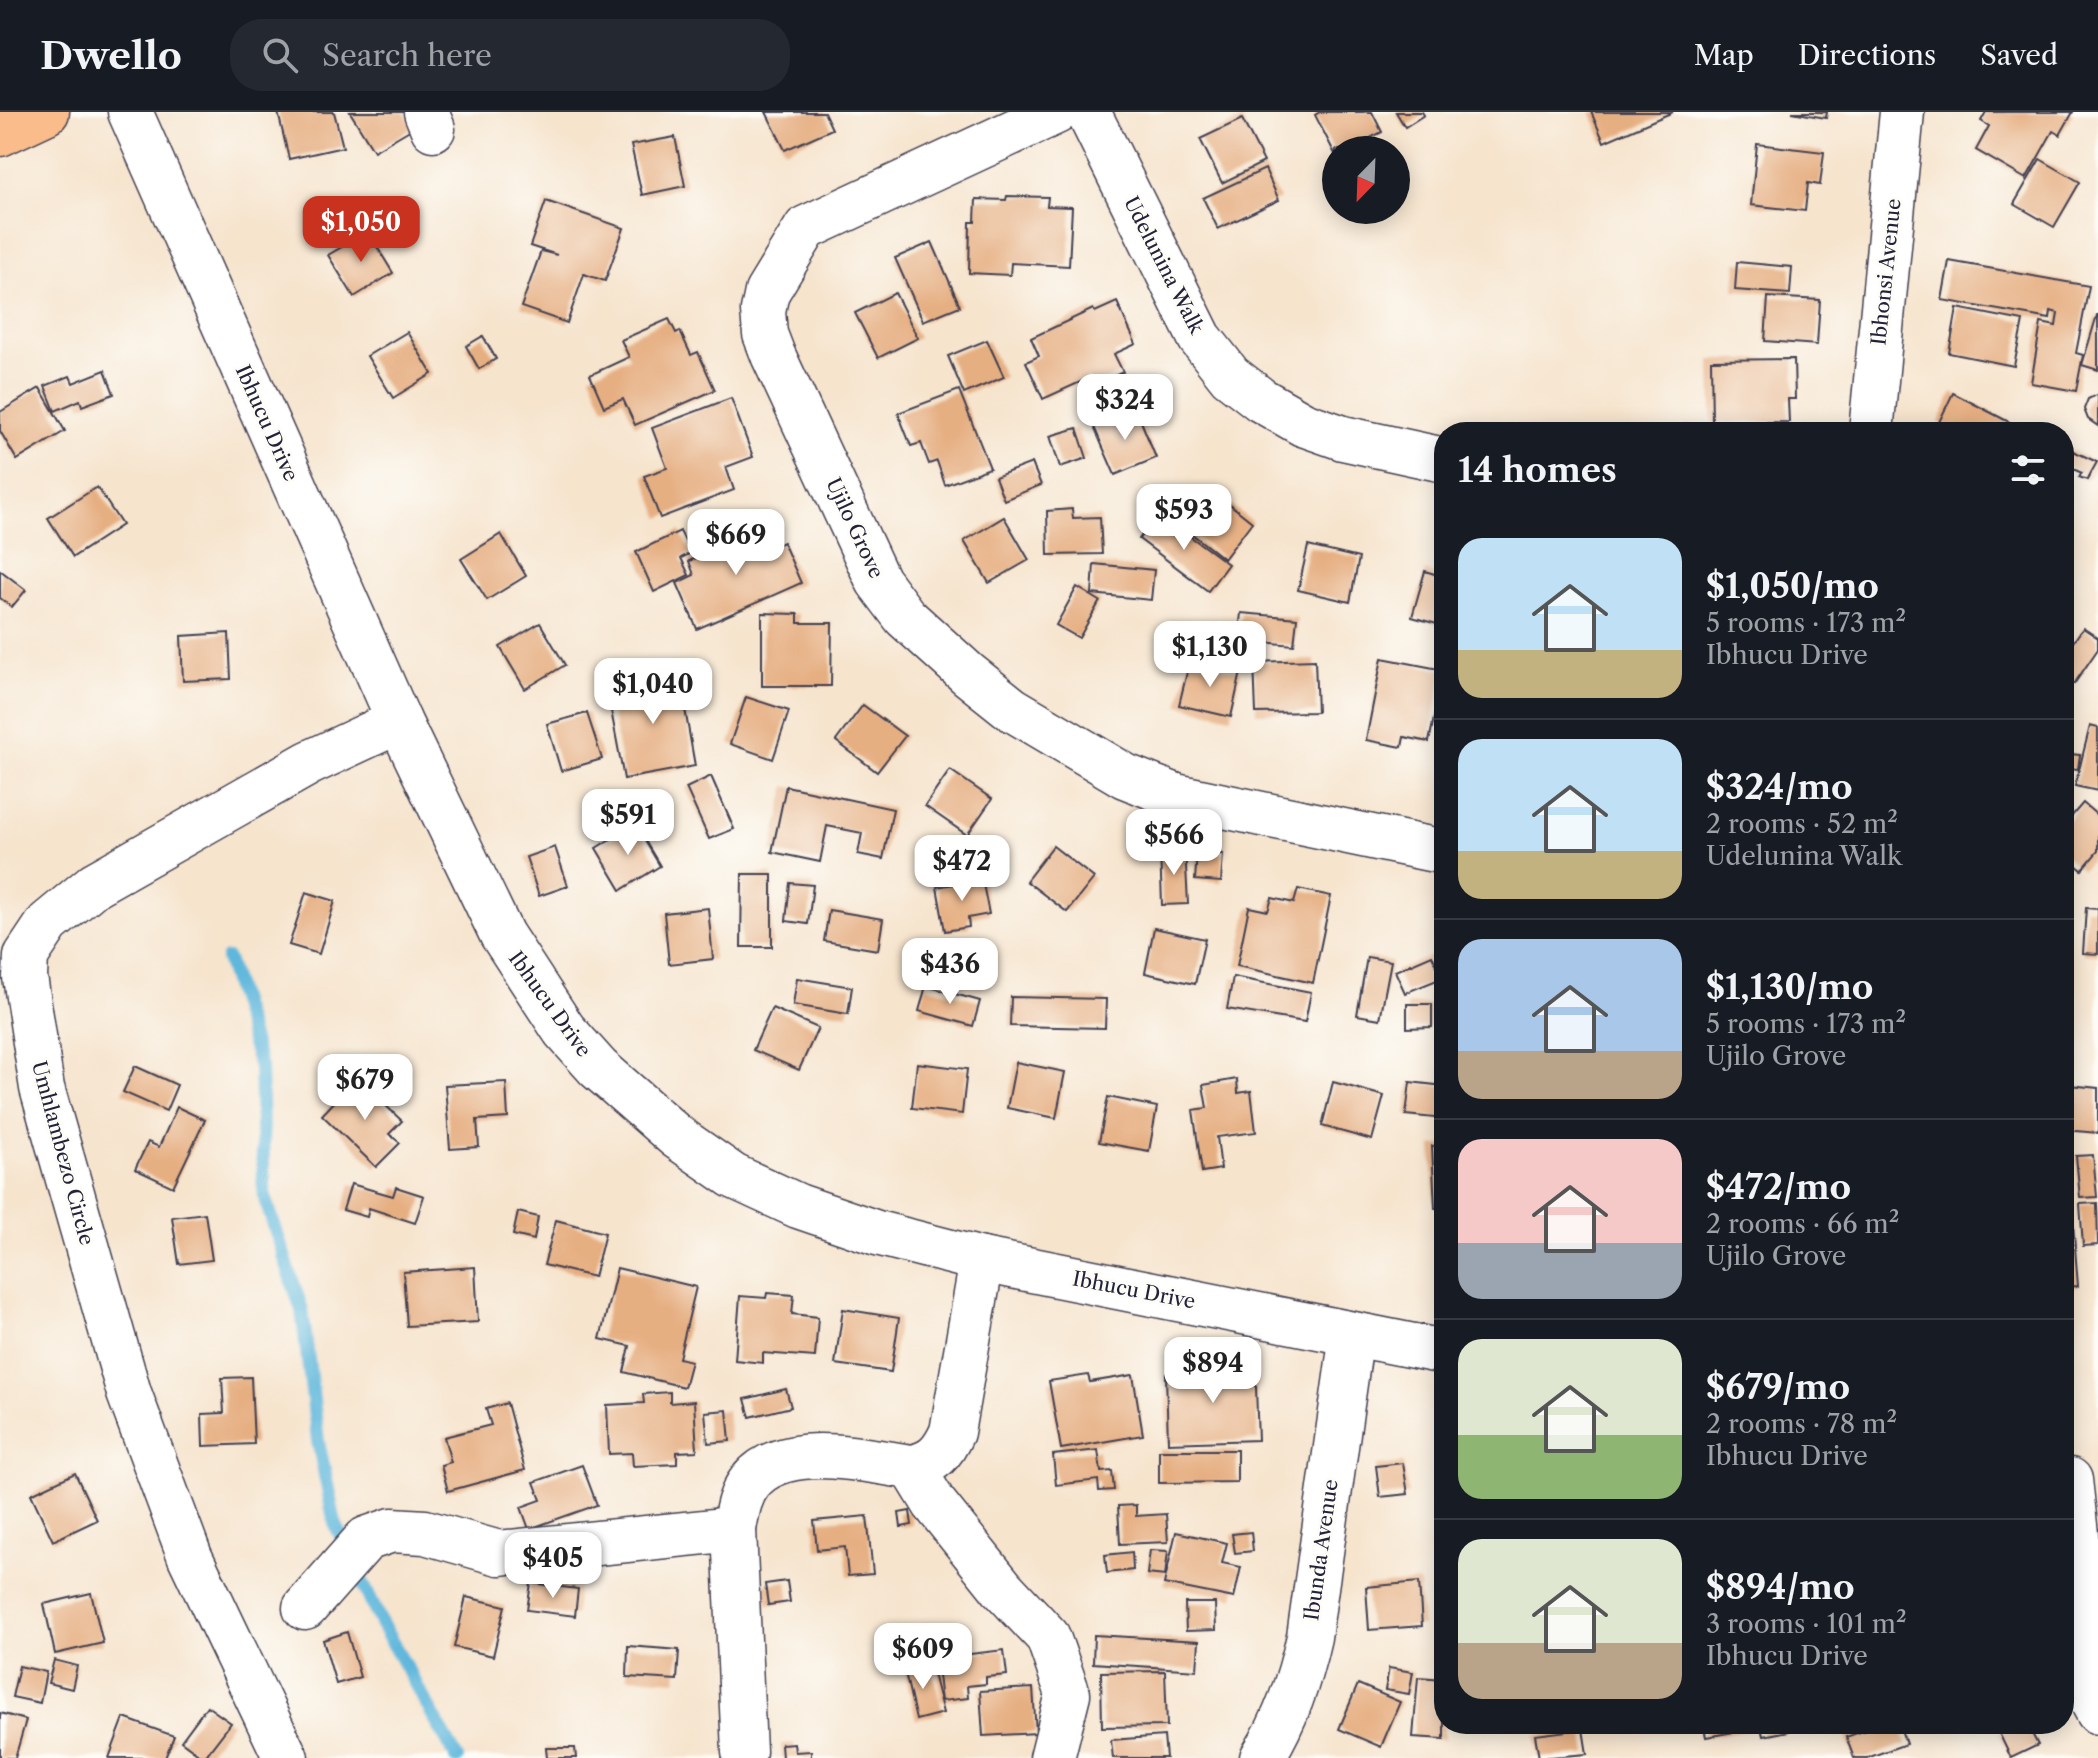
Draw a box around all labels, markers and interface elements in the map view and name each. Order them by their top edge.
search box [230,19,790,91]
text: Dwello [40,32,182,79]
icon: search [258,33,302,77]
text: Search here [322,37,492,74]
text: Map [1694,38,1754,72]
text: Directions [1798,38,1936,72]
text: Saved [1980,38,2058,72]
north arrow [1322,136,1410,224]
map controls [1322,136,1410,224]
street label: Udelunina Walk [1119,192,1210,339]
pin: $1,050 [296,196,426,264]
street label: Ibhonsi Avenue [1866,197,1906,347]
text: $1,050 [321,206,401,238]
street label: Ibhucu Drive [231,361,303,485]
pin: $324 [1078,374,1172,442]
text: $324 [1095,384,1155,416]
icon: filters [2006,448,2050,492]
text: 14 homes [1458,449,1617,491]
street label: Ujilo Grove [821,474,889,582]
pin: $593 [1137,484,1231,552]
text: $593 [1154,494,1214,526]
pin: $669 [689,509,783,577]
text: $669 [705,519,767,551]
text: $1,050/mo [1706,565,1879,607]
icon: home [1522,570,1618,666]
text: 5 rooms · 173 m² [1706,607,1906,639]
pin: $1,130 [1145,621,1275,689]
text: $1,130 [1172,631,1248,663]
text: Ibhucu Drive [1706,639,1868,671]
pin: $1,040 [588,658,718,726]
text: $1,040 [612,668,694,700]
text: $324/mo [1706,766,1853,808]
icon: home [1522,771,1618,867]
pin: $591 [581,789,675,857]
text: $591 [600,799,656,831]
text: 2 rooms · 52 m² [1706,808,1898,840]
pin: $566 [1127,809,1221,877]
text: $566 [1144,819,1204,851]
pin: $472 [915,835,1009,903]
text: Udelunina Walk [1706,840,1902,872]
text: $472 [933,845,991,877]
pin: $436 [903,938,997,1006]
street label: Ibhucu Drive [504,947,596,1061]
text: $436 [920,948,980,980]
text: $1,130/mo [1706,966,1873,1008]
icon: home [1522,971,1618,1067]
text: 5 rooms · 173 m² [1706,1008,1906,1040]
text: Ujilo Grove [1706,1040,1846,1072]
pin: $679 [318,1054,412,1122]
street label: Umhlambezo Circle [27,1058,99,1248]
text: $679 [336,1064,394,1096]
text: $472/mo [1706,1166,1851,1208]
icon: home [1522,1171,1618,1267]
text: 2 rooms · 66 m² [1706,1208,1899,1240]
text: Ujilo Grove [1706,1240,1846,1272]
street label: Ibhucu Drive [1071,1266,1197,1314]
pin: $894 [1166,1337,1260,1405]
text: $894 [1182,1347,1244,1379]
text: $679/mo [1706,1366,1850,1408]
icon: home [1522,1371,1618,1467]
text: 2 rooms · 78 m² [1706,1408,1897,1440]
text: Ibhucu Drive [1706,1440,1868,1472]
street label: Ibunda Avenue [1299,1478,1343,1622]
pin: $405 [506,1532,600,1600]
text: $405 [523,1542,583,1574]
text: $894/mo [1706,1566,1855,1608]
icon: home [1522,1571,1618,1667]
text: 3 rooms · 101 m² [1706,1608,1907,1640]
pin: $609 [876,1623,970,1691]
text: $609 [892,1633,954,1665]
text: Ibhucu Drive [1706,1640,1868,1672]

